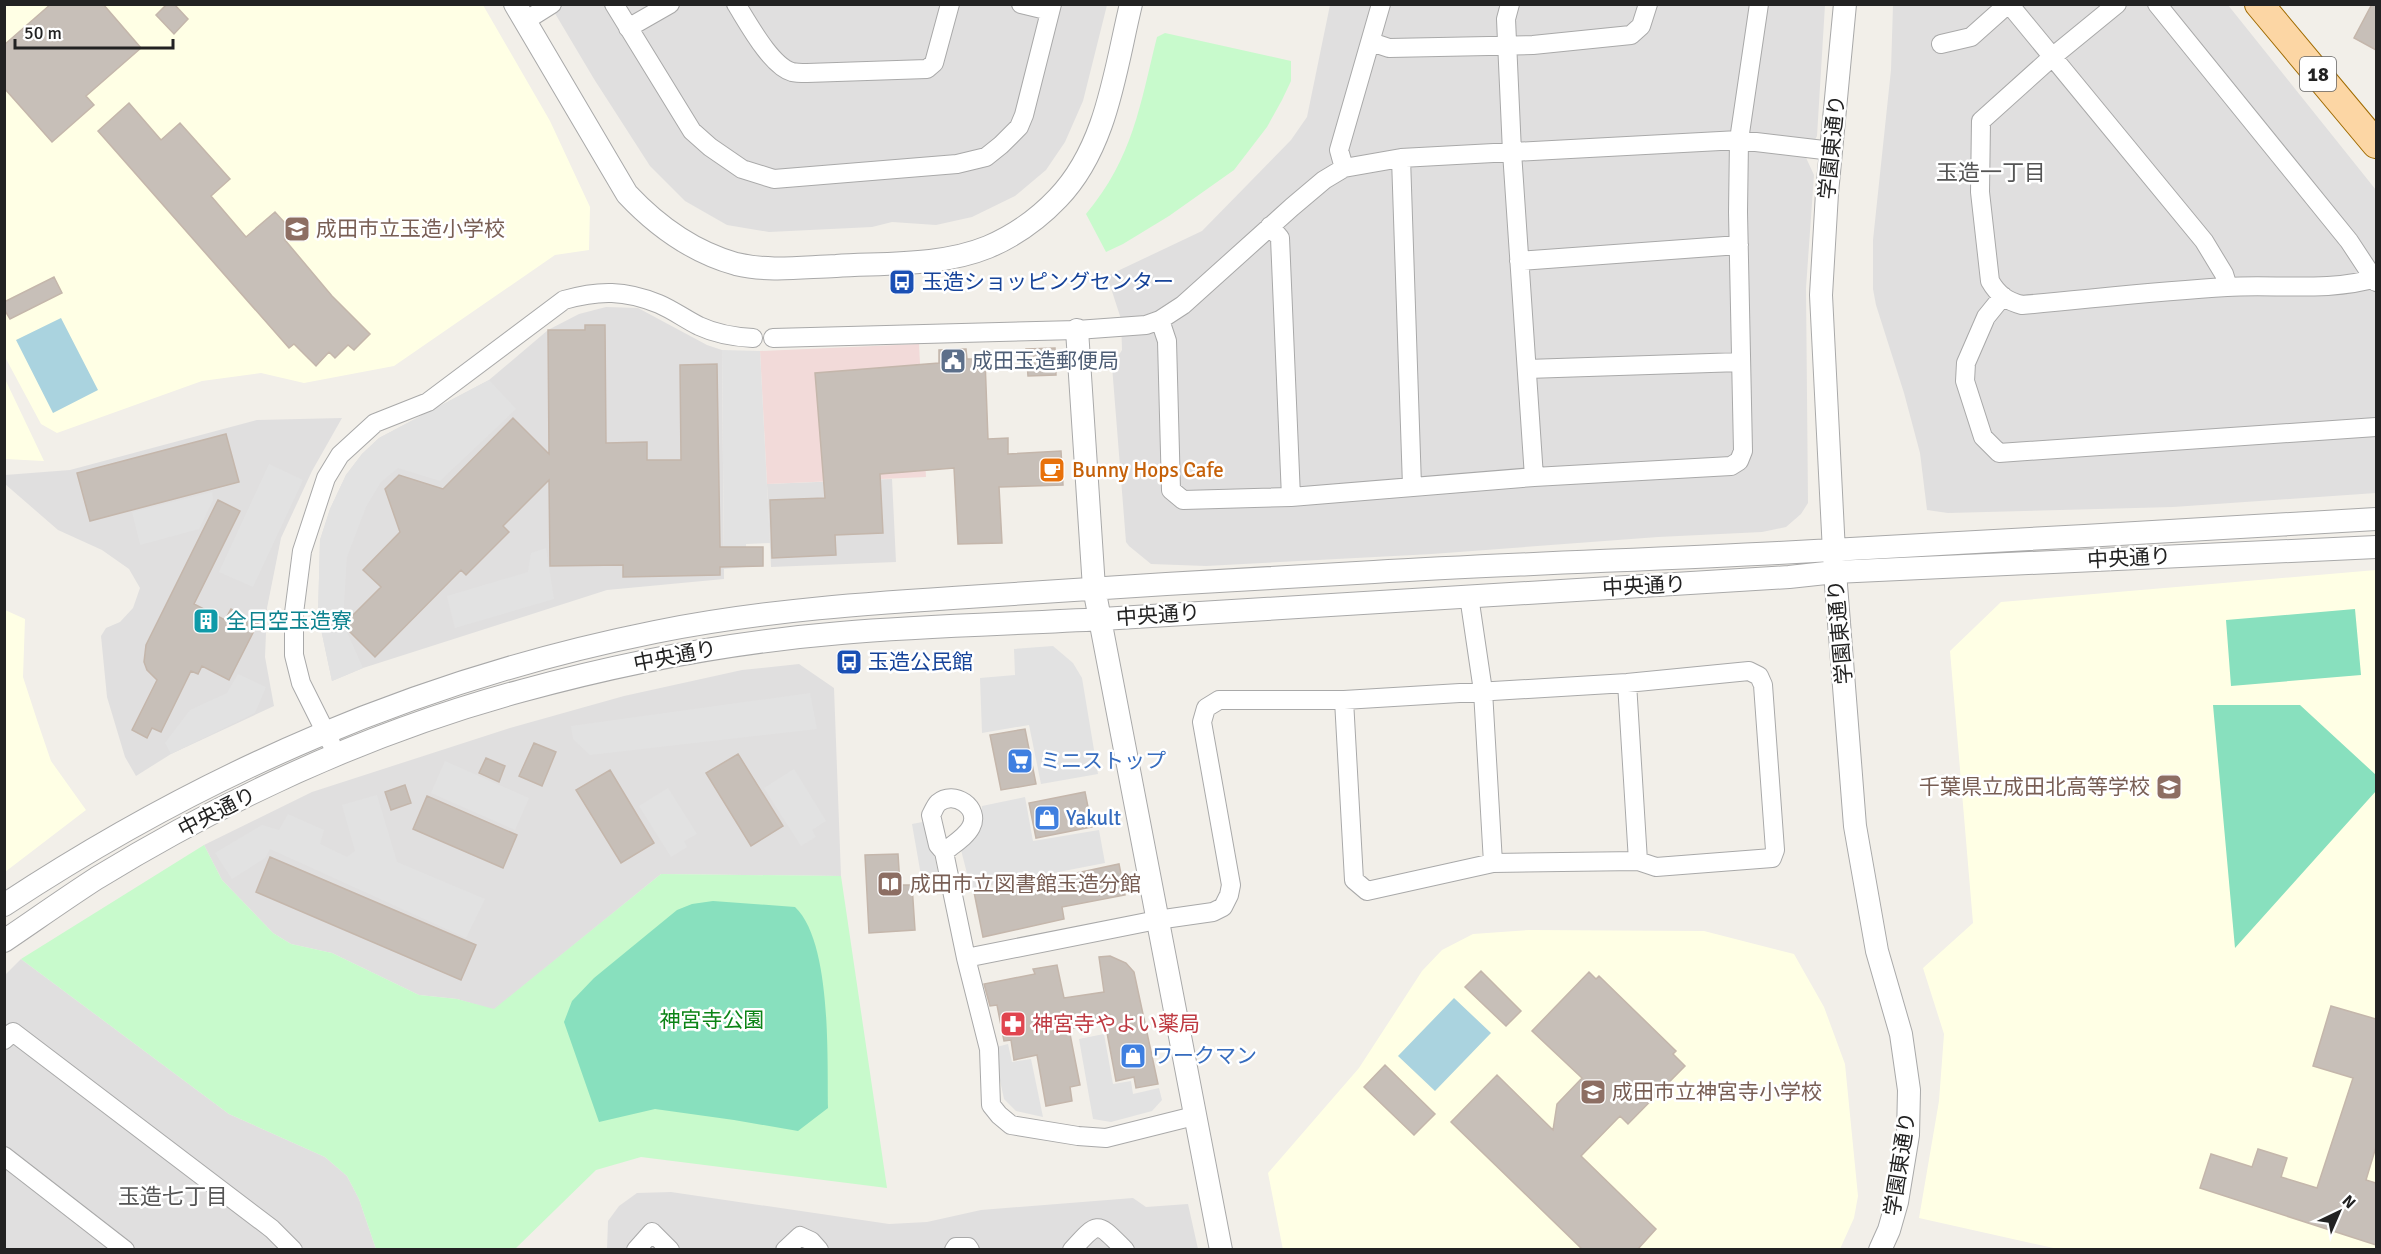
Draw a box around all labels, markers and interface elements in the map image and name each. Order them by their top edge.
scale bar [15,12,172,50]
text: 50 m [24,22,62,44]
road number: 18 [2300,57,2336,91]
street label: 学園東通り [1814,93,1850,201]
district label: 玉造一丁目 [1936,159,2046,186]
school or university icon: 成田市立玉造小学校 [282,214,312,244]
place label: 成田市立玉造小学校 [316,216,505,242]
bus stop icon: 玉造ショッピングセンター [887,267,917,297]
place label: 玉造ショッピングセンター [922,269,1174,295]
public building icon: 成田玉造郵便局 [938,346,968,376]
place label: 成田玉造郵便局 [972,348,1119,374]
cafe icon: Bunny Hops Cafe [1037,455,1067,485]
place label: Bunny Hops Cafe [1072,457,1224,483]
street label: 中央通り [2086,543,2172,573]
street label: 中央通り [1601,571,1687,601]
street label: 学園東通り [1822,579,1858,685]
street label: 中央通り [1115,599,1201,631]
building icon: 全日空玉造寮 [191,606,221,636]
place label: 全日空玉造寮 [226,608,352,634]
street label: 中央通り [631,635,719,677]
bus stop icon: 玉造公民館 [834,647,864,677]
place label: 玉造公民館 [868,649,973,675]
supermarket icon: ミニストップ [1005,746,1035,776]
place label: ミニストップ [1040,748,1166,774]
school or university icon: 千葉県立成田北高等学校 [2154,772,2184,802]
place label: 千葉県立成田北高等学校 [1919,774,2150,800]
street label: 中央通り [174,781,260,843]
shop icon: Yakult [1032,803,1062,833]
place label: Yakult [1066,805,1121,831]
library icon: 成田市立図書館玉造分館 [875,869,905,899]
place label: 成田市立図書館玉造分館 [910,871,1141,897]
park label: 神宮寺公園 [660,1007,765,1033]
pharmacy icon: 神宮寺やよい薬局 [998,1009,1028,1039]
place label: 神宮寺やよい薬局 [1032,1011,1200,1037]
shop icon: ワークマン [1118,1041,1148,1071]
place label: ワークマン [1152,1043,1257,1069]
school or university icon: 成田市立神宮寺小学校 [1578,1077,1608,1107]
place label: 成田市立神宮寺小学校 [1612,1079,1822,1105]
street label: 学園東通り [1879,1110,1921,1218]
north arrow [2309,1182,2369,1242]
district label: 玉造七丁目 [118,1183,228,1210]
text: N [2338,1191,2360,1213]

